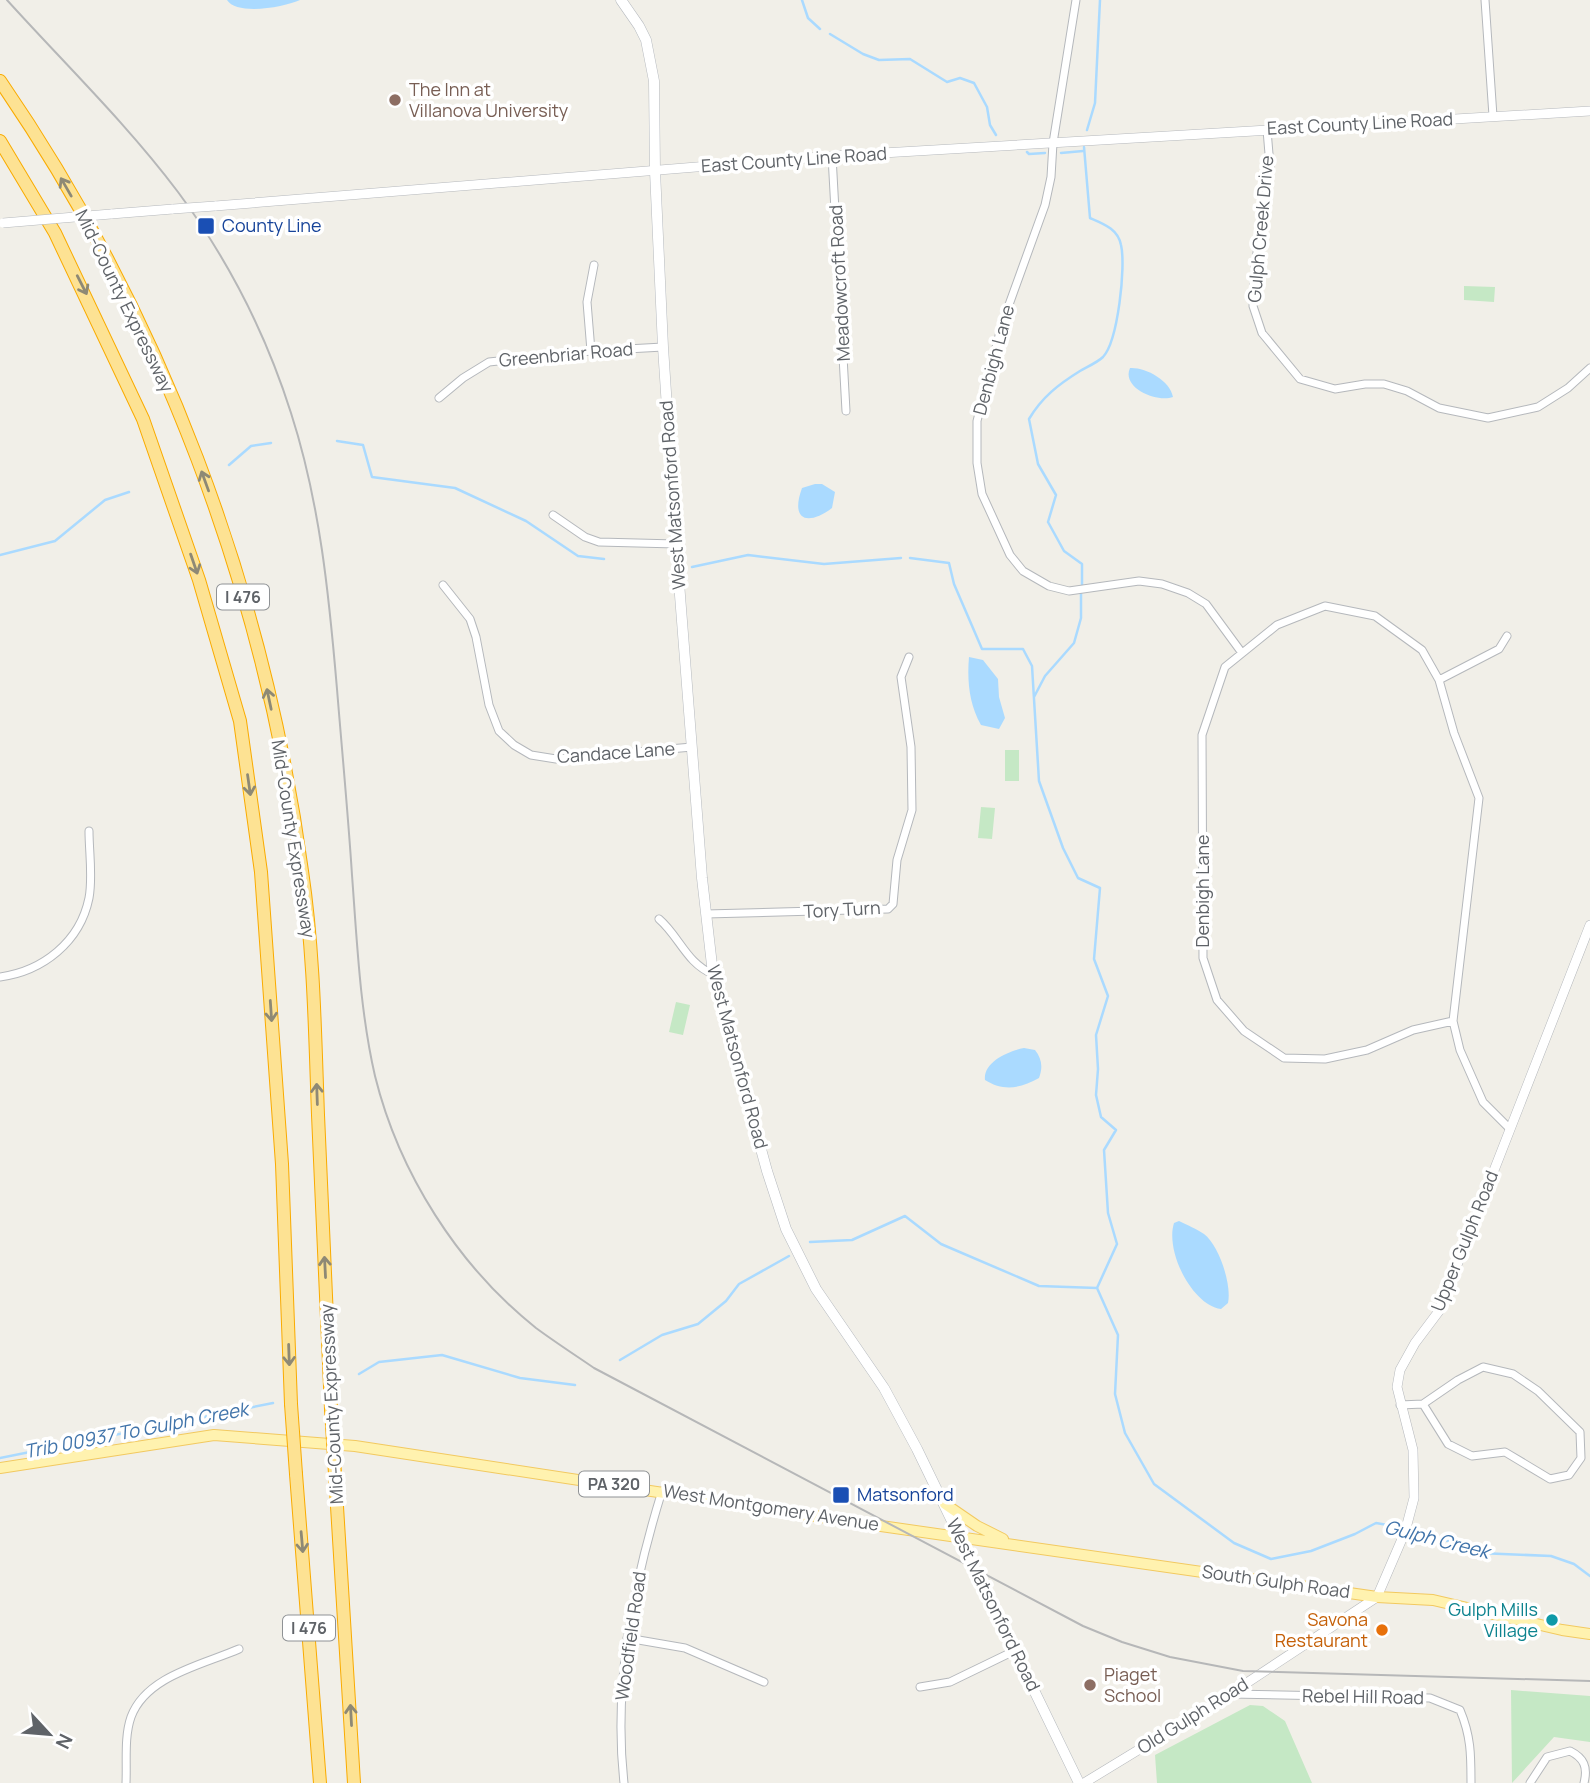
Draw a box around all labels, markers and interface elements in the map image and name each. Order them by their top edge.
place label: The Inn at Villanova University [409,77,569,122]
marker: The Inn at Villanova University [387,92,403,108]
street label: East County Line Road [1266,106,1454,140]
street label: East County Line Road [700,141,888,177]
street label: Gulph Creek Drive [1242,154,1278,303]
one-way arrow [59,177,73,197]
street label: Meadowcroft Road [823,204,855,362]
street label: Mid-County Expressway [70,205,180,396]
place label: County Line [222,213,322,237]
marker: County Line [196,216,216,236]
one-way arrow [75,274,89,295]
street label: Denbigh Lane [967,302,1019,418]
street label: Greenbriar Road [498,336,634,372]
street label: West Matsonford Road [653,400,691,590]
one-way arrow [197,470,210,492]
one-way arrow [189,553,201,575]
road number: I 476 [217,584,269,610]
one-way arrow [262,688,276,711]
street label: Candace Lane [556,736,676,768]
street label: Mid-County Expressway [266,738,322,940]
one-way arrow [242,773,255,795]
street label: Denbigh Lane [1190,834,1214,948]
street label: Tory Turn [803,895,881,923]
street label: West Matsonford Road [702,962,774,1151]
one-way arrow [265,999,278,1022]
one-way arrow [311,1082,324,1105]
street label: Upper Gulph Road [1425,1167,1503,1315]
one-way arrow [318,1256,331,1279]
street label: Mid-County Expressway [314,1303,348,1505]
one-way arrow [282,1343,296,1366]
water label: Trib 00937 To Gulph Creek [22,1395,253,1464]
road number: PA 320 [579,1472,649,1496]
street label: West Montgomery Avenue [661,1478,881,1536]
place label: Matsonford [857,1482,954,1506]
marker: Matsonford [831,1485,851,1505]
water label: Gulph Creek [1382,1513,1495,1565]
street label: West Matsonford Road [942,1514,1046,1695]
one-way arrow [296,1530,309,1553]
street label: South Gulph Road [1201,1559,1352,1603]
street label: Woodfield Road [609,1570,651,1702]
place label: Gulph Mills Village [1448,1597,1538,1642]
place label: Savona Restaurant [1275,1607,1368,1652]
marker: Gulph Mills Village [1544,1612,1560,1628]
road number: I 476 [283,1616,335,1640]
marker: Savona Restaurant [1374,1622,1390,1638]
place label: Piaget School [1104,1662,1161,1707]
street label: Old Gulph Road [1132,1671,1253,1759]
marker: Piaget School [1082,1677,1098,1693]
street label: Rebel Hill Road [1302,1683,1424,1709]
north arrow [14,1699,84,1769]
one-way arrow [344,1704,357,1727]
text: N [50,1730,79,1753]

